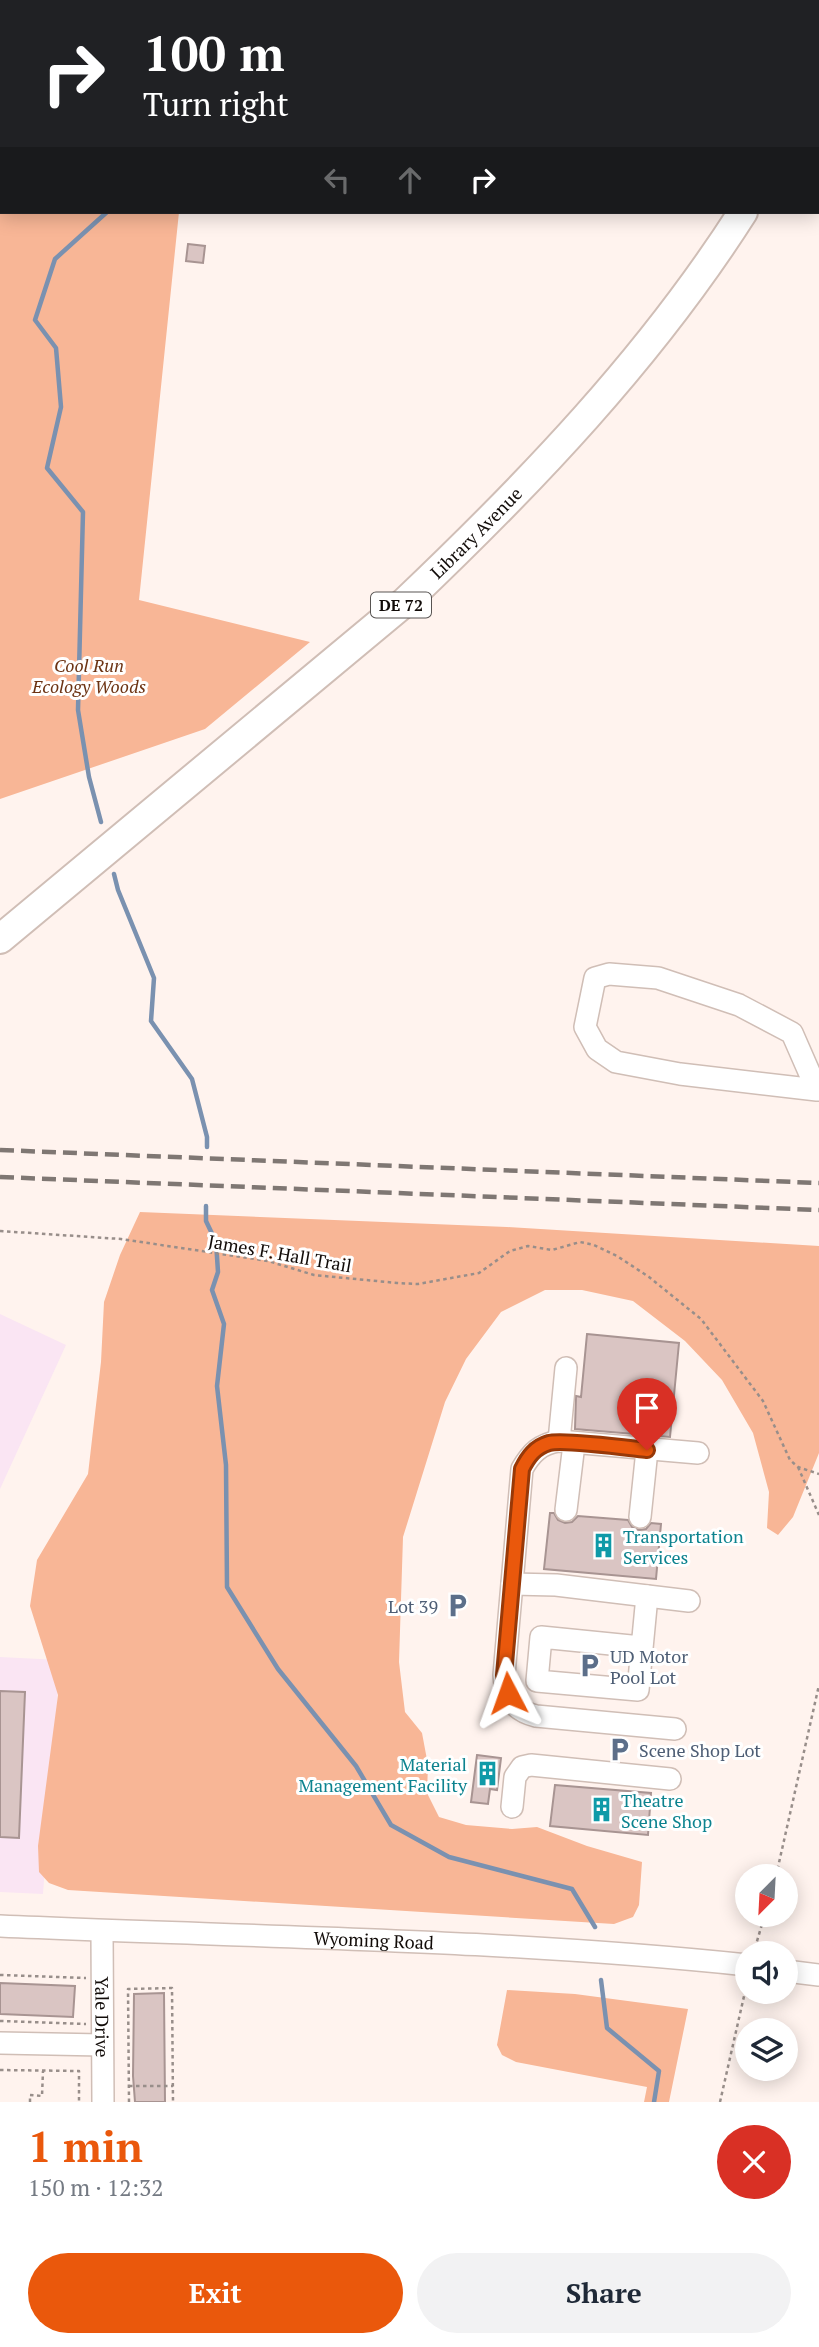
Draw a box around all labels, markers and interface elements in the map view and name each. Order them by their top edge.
text: 100 m [143,20,285,85]
icon: right [28,28,119,119]
text: Turn right [143,83,289,125]
icon: left [318,161,356,199]
icon: ahead [391,161,429,199]
icon: right [464,161,502,199]
street label: Library Avenue [425,482,527,584]
road number: DE 72 [371,592,431,618]
park label: Cool Run Ecology Woods [31,653,146,698]
street label: James F. Hall Trail [206,1229,354,1277]
pin [617,1378,677,1450]
icon: arrive [628,1389,666,1427]
place label: Transportation Services [623,1524,744,1569]
building icon: Transportation Services [589,1532,617,1560]
parking icon: Lot 39 [444,1592,472,1620]
place label: Lot 39 [388,1594,438,1618]
place label: UD Motor Pool Lot [610,1644,688,1689]
parking icon: UD Motor Pool Lot [576,1652,604,1680]
position arrow [471,1656,545,1730]
parking icon: Scene Shop Lot [605,1736,633,1764]
place label: Scene Shop Lot [639,1738,761,1762]
place label: Material Management Facility [298,1752,468,1797]
building icon: Material Management Facility [473,1760,501,1788]
place label: Theatre Scene Shop [621,1788,712,1833]
building icon: Theatre Scene Shop [587,1796,615,1824]
north arrow [735,1864,798,1927]
map controls [735,1864,798,2081]
street label: Wyoming Road [313,1926,434,1954]
button: sound [735,1941,798,2004]
street label: Yale Drive [90,1976,115,2058]
button: layers [735,2018,798,2081]
text: 1 min [28,2118,143,2174]
button: close [717,2125,791,2199]
text: 150 m · 12:32 [28,2172,163,2203]
button: Exit [28,2253,403,2333]
button: Share [417,2253,791,2333]

